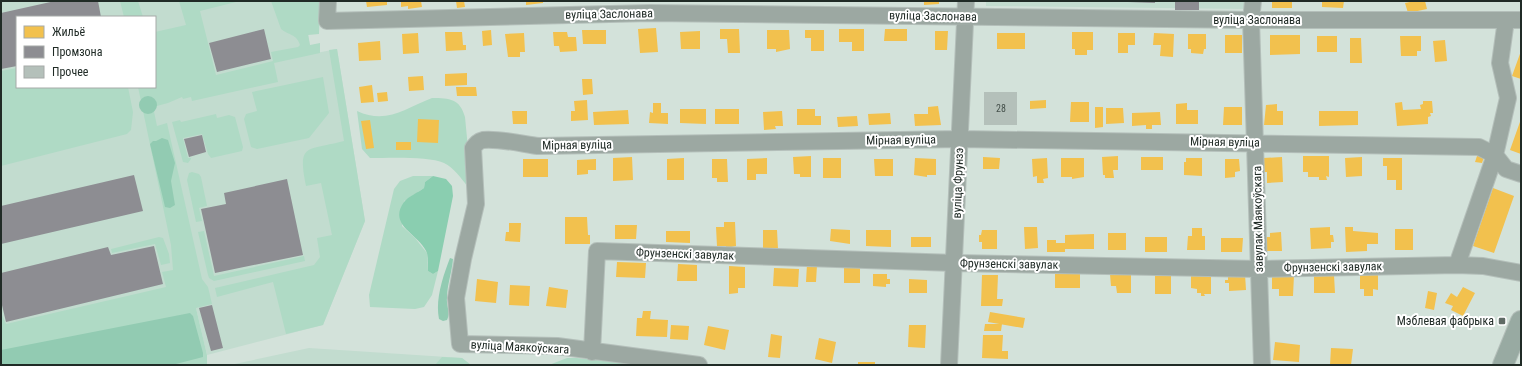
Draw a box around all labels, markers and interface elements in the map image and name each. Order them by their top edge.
street label: вуліца Заслонава [565,6,653,22]
street label: вуліца Заслонава [889,8,977,24]
street label: вуліца Заслонава [1213,13,1301,27]
legend [16,16,156,88]
text: Жильё [52,25,85,39]
text: Промзона [52,45,103,59]
text: Прочее [52,65,89,79]
house number: 28 [996,103,1006,114]
street label: Мірная вуліца [866,132,936,148]
street label: Мірная вуліца [1190,134,1260,150]
street label: Мірная вуліца [542,137,612,153]
street label: вуліца Фрунзэ [950,147,966,218]
street label: завулак Маякоўскага [1250,165,1266,272]
street label: Фрунзенскі завулак [636,245,735,263]
street label: Фрунзенскі завулак [960,256,1059,272]
street label: Фрунзенскі завулак [1284,259,1383,275]
place label: Мэблевая фабрыка [1397,314,1494,328]
marker: Мэблевая фабрыка [1497,316,1507,326]
street label: вуліца Маякоўскага [470,337,570,357]

